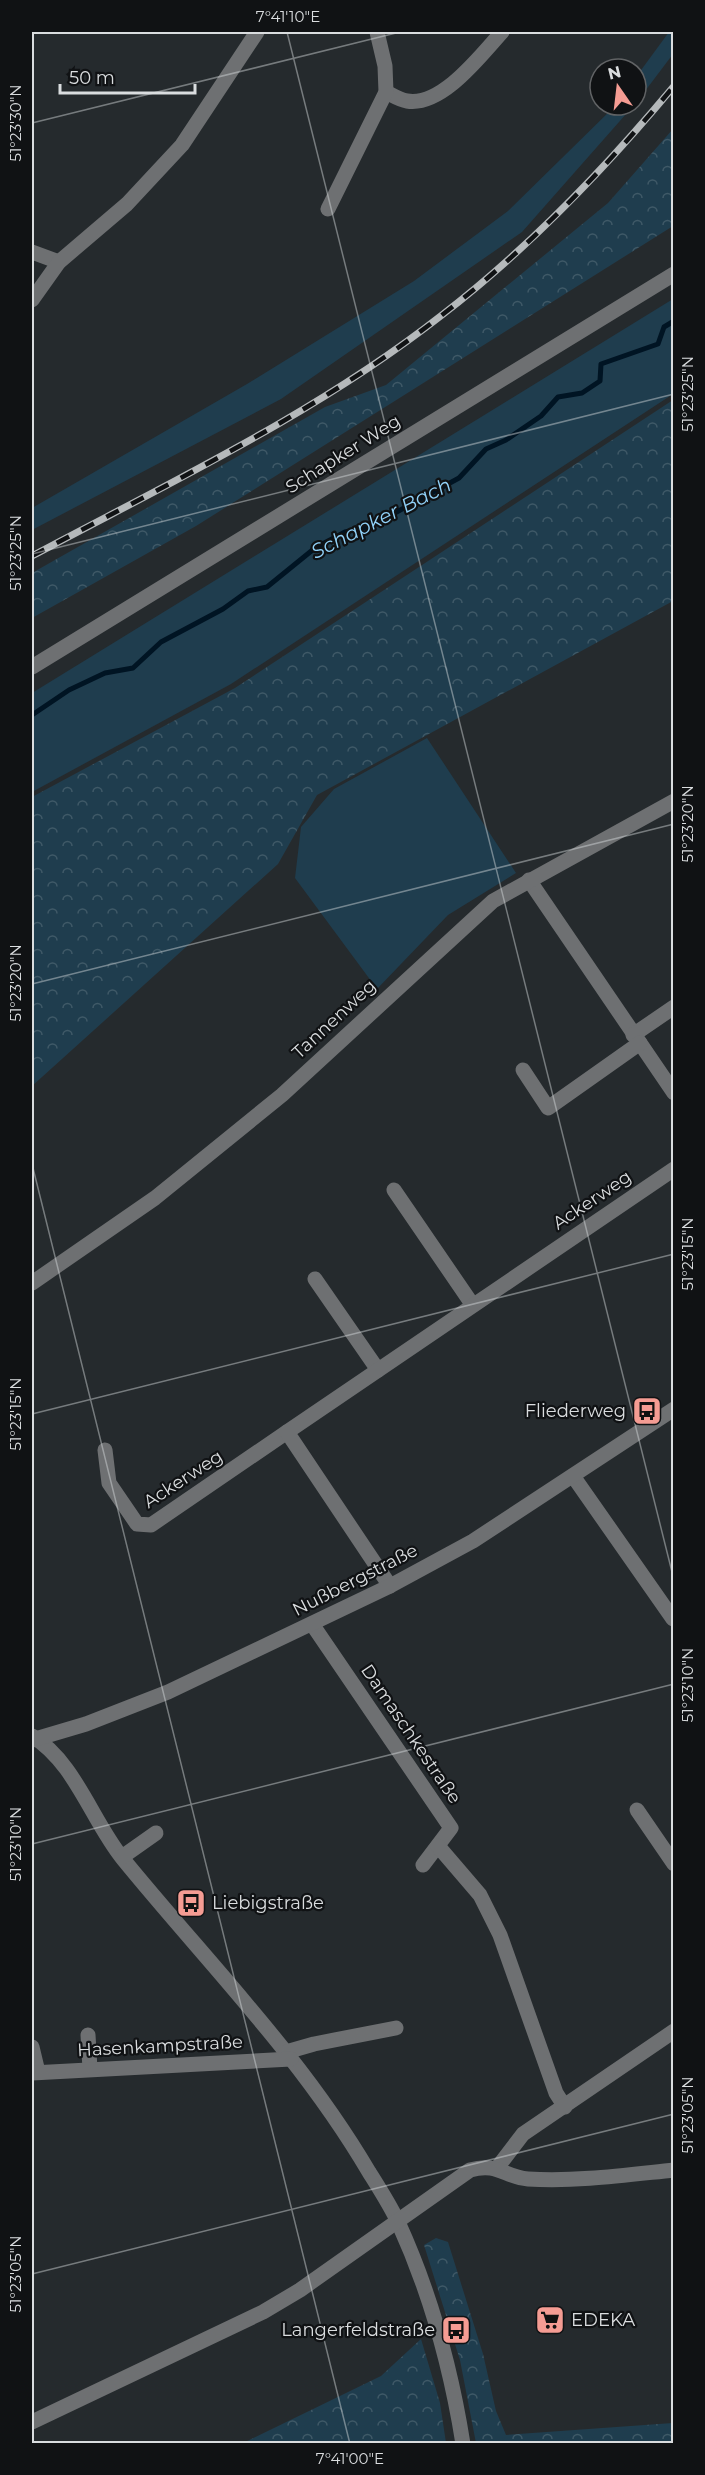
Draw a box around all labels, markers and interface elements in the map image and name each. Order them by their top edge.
text: 7°41'10"E [256,7,320,26]
scale bar [60,57,195,95]
north arrow [588,57,648,117]
text: N [606,62,623,84]
text: 50 m [69,67,115,89]
text: 51°23'30"N [6,84,25,162]
text: 51°23'25"N [678,356,697,432]
street label: Schapker Weg [281,410,405,498]
water label: Schapker Bach [307,472,455,564]
text: 51°23'25"N [6,515,25,591]
text: 51°23'20"N [678,785,697,863]
text: 51°23'20"N [6,944,25,1022]
street label: Tannenweg [288,975,380,1063]
street label: Ackerweg [548,1166,636,1234]
text: 51°23'15"N [678,1218,697,1290]
text: 51°23'15"N [6,1378,25,1450]
bus stop icon: Fliederweg [631,1395,663,1427]
place label: Fliederweg [525,1400,626,1422]
street label: Ackerweg [139,1445,227,1513]
street label: Nußbergstraße [289,1539,421,1621]
text: 51°23'10"N [678,1648,697,1722]
street label: Damaschkestraße [356,1660,466,1808]
text: 51°23'10"N [6,1807,25,1881]
bus stop icon: Liebigstraße [175,1887,207,1919]
place label: Liebigstraße [212,1892,324,1914]
street label: Hasenkampstraße [77,2031,243,2061]
text: 51°23'05"N [678,2077,697,2153]
text: 51°23'05"N [6,2236,25,2312]
supermarket icon: EDEKA [534,2304,566,2336]
place label: EDEKA [571,2309,635,2331]
bus stop icon: Langerfeldstraße [440,2314,472,2346]
place label: Langerfeldstraße [281,2319,435,2341]
text: 7°41'00"E [316,2449,384,2468]

